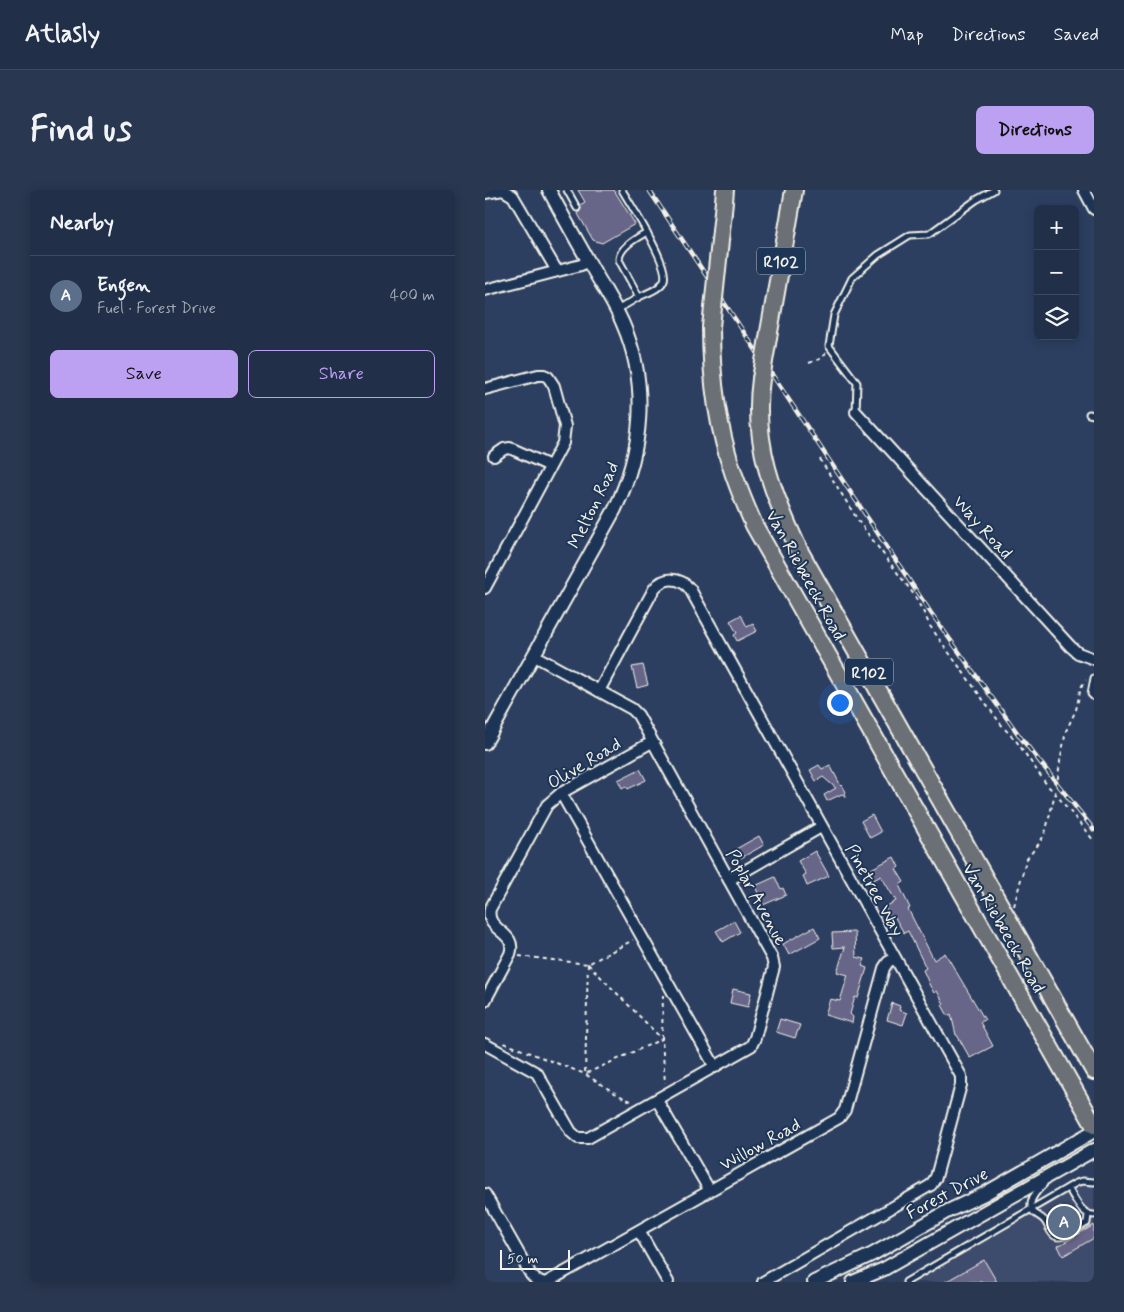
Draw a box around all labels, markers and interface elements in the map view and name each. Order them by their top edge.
text: Atlasly [25,19,100,50]
text: Map [891,23,924,47]
text: Directions [952,23,1026,47]
text: Saved [1054,23,1099,47]
button: Directions [976,106,1094,154]
text: Find us [30,107,132,153]
map controls [1034,205,1079,340]
button: + [1034,205,1079,250]
text: Nearby [50,209,114,237]
road number: R102 [757,248,805,274]
button: − [1034,250,1079,295]
text: Engen [97,273,150,298]
text: A [61,285,71,306]
text: 400 m [390,285,435,306]
button: layers [1034,295,1079,340]
text: Fuel · Forest Drive [97,298,216,319]
button: Save [50,350,238,398]
button: Share [248,350,435,398]
street label: Melton Road [563,458,625,553]
street label: Way Road [947,491,1017,565]
street label: Van Riebeeck Road [759,506,851,645]
road number: R102 [845,658,893,686]
your location [827,690,853,716]
street label: Olive Road [543,732,626,795]
street label: Pinetree Way [839,840,909,941]
street label: Poplar Avenue [720,845,793,950]
street label: Van Riebeeck Road [956,859,1050,998]
street label: Willow Road [716,1113,805,1177]
street label: Forest Drive [902,1162,993,1226]
pin: A [1048,1203,1080,1241]
scale bar [500,1247,570,1270]
text: 50 m [507,1250,538,1268]

